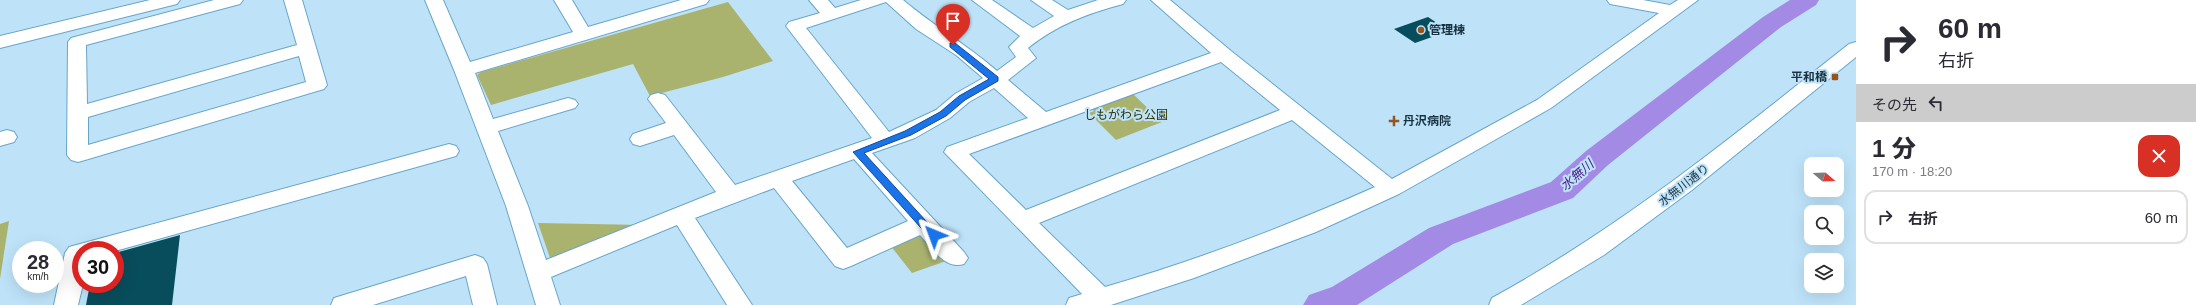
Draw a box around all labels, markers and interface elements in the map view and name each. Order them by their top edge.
pin [936,4,970,45]
icon: arrive [942,10,964,32]
text: 60 m [1938,13,2002,44]
icon: right [1872,16,1924,68]
place label: 管理棟 [1429,23,1465,37]
marker: 管理棟 [1416,25,1426,35]
text: 右折 [1938,51,1974,71]
place label: 平和橋 [1791,70,1828,84]
marker: 平和橋 [1830,72,1840,82]
icon: left [1925,92,1947,114]
text: その先 [1872,96,1917,113]
park label: しもがわら公園 [1084,108,1168,122]
place label: 丹沢病院 [1403,114,1451,128]
marker: 丹沢病院 [1388,115,1400,127]
text: 1 分 [1872,135,1916,162]
button: close [2138,135,2180,177]
water label: 水無川 [1557,155,1598,193]
north arrow [1804,157,1844,197]
map controls [1804,157,1844,293]
street label: 水無川通り [1656,161,1712,209]
text: 170 m · 18:20 [1872,164,1952,179]
button: search [1804,205,1844,245]
icon: right [1874,206,1896,228]
text: 60 m [2145,209,2178,226]
text: 右折 [1908,210,1938,227]
position arrow [913,214,955,256]
speed limit sign: 30 [72,241,124,293]
text: 28 [27,251,49,273]
button: layers [1804,253,1844,293]
text: km/h [27,271,49,282]

